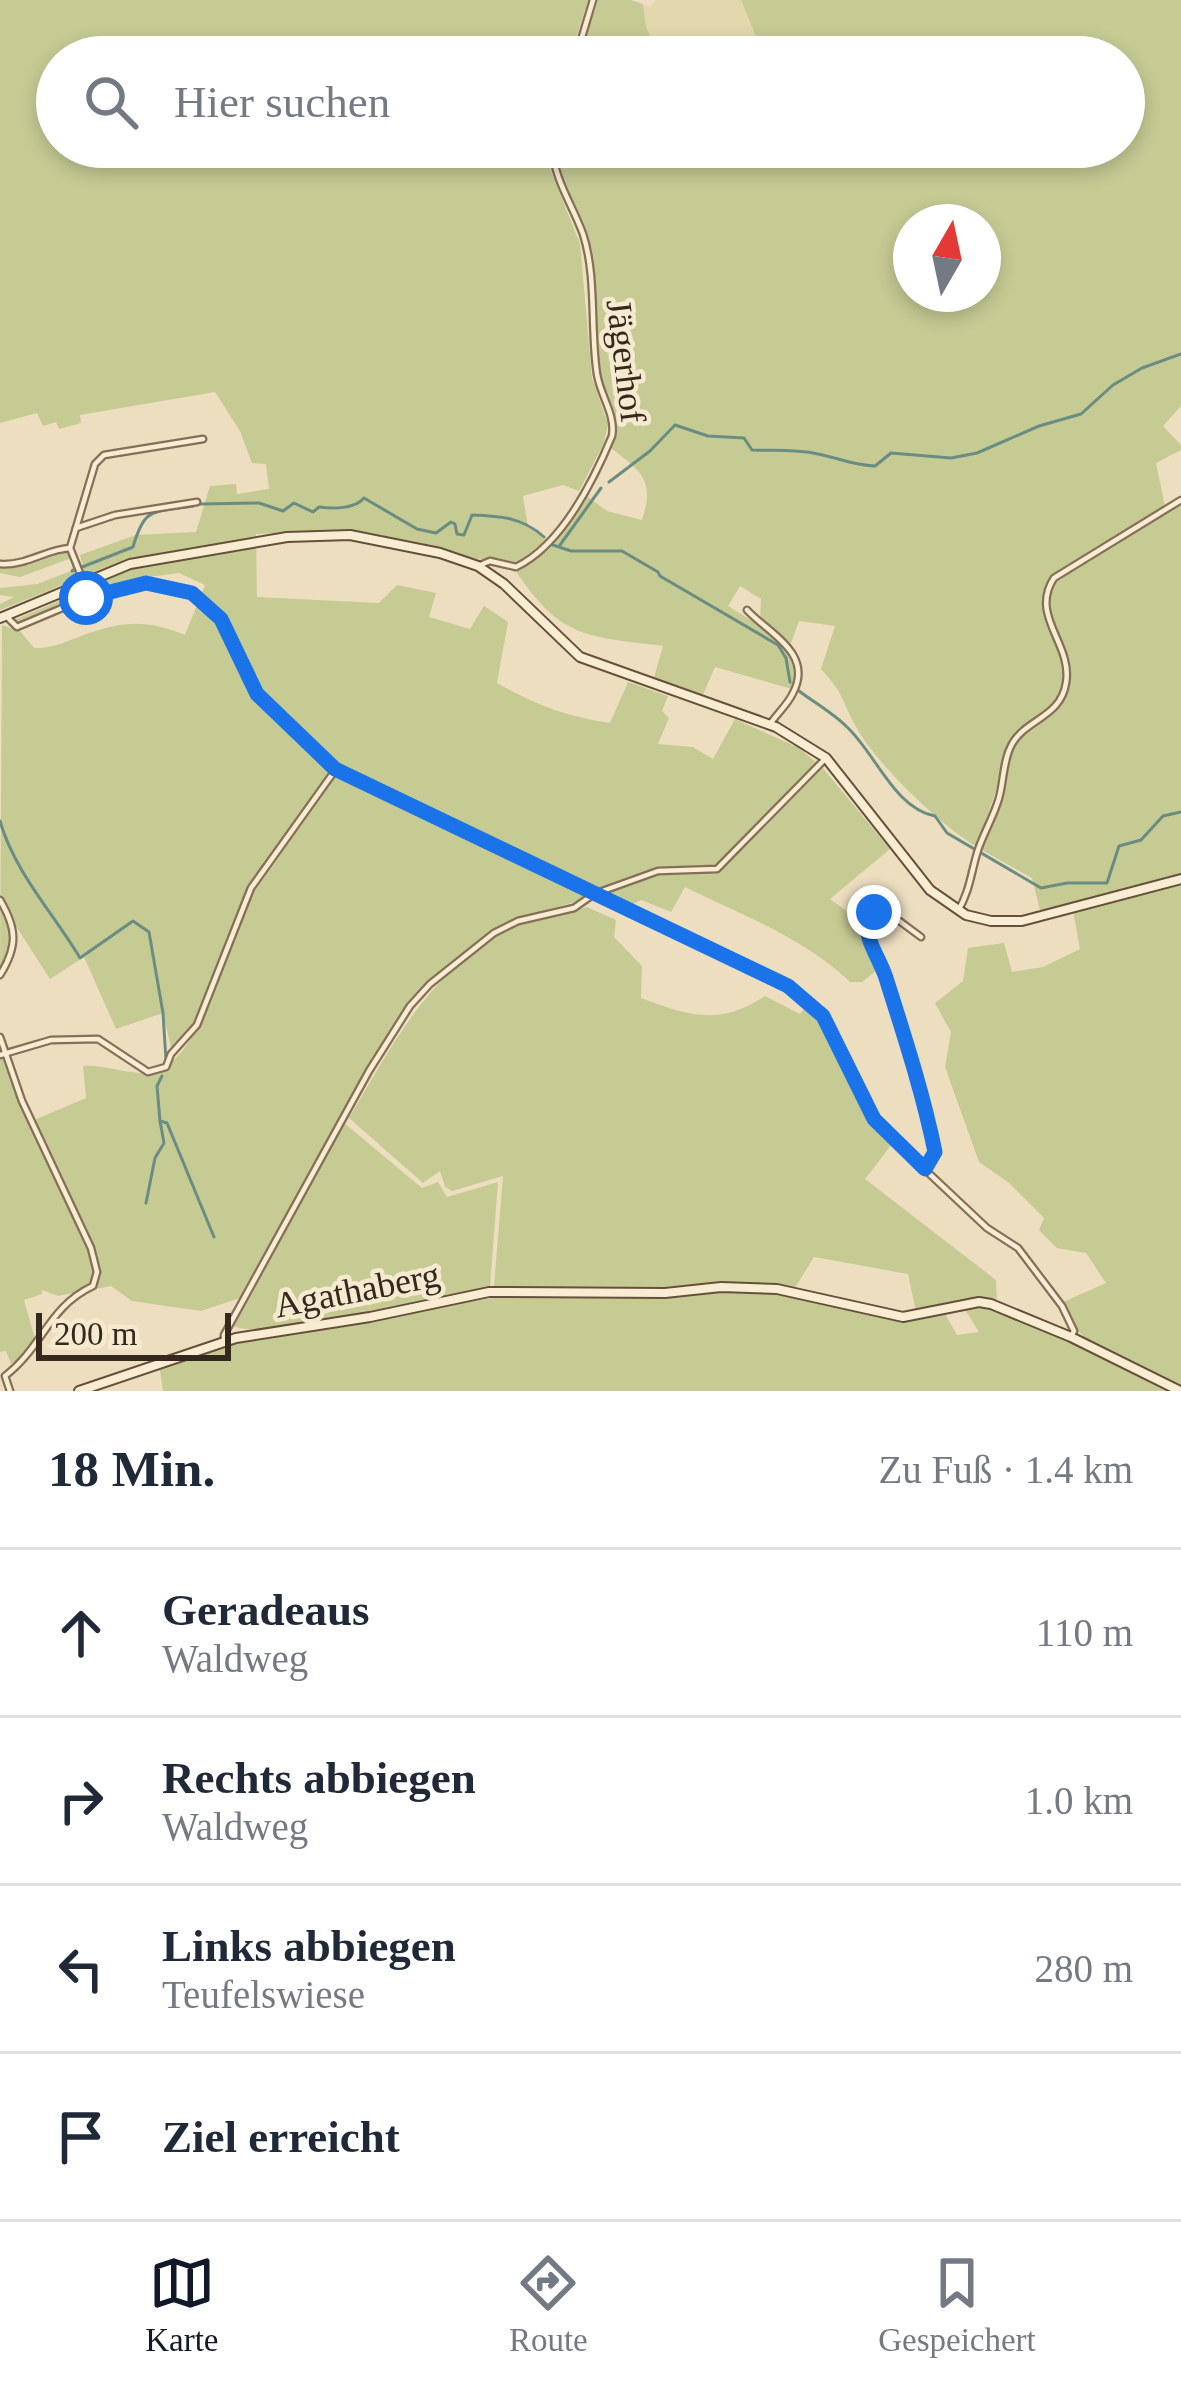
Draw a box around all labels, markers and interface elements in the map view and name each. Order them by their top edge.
search box [36,36,1145,168]
icon: search [78,69,144,135]
text: Hier suchen [174,77,390,127]
north arrow [893,204,1001,312]
street label: Jägerhof [599,297,653,425]
route start [59,571,113,625]
route end [847,885,901,939]
street label: Agathaberg [271,1254,443,1326]
scale bar [36,1307,231,1360]
text: 200 m [54,1316,137,1352]
text: 18 Min. [48,1441,215,1497]
text: Zu Fuß · 1.4 km [878,1448,1133,1491]
text: Geradeaus [162,1585,370,1635]
icon: ahead [48,1600,114,1666]
text: 110 m [1036,1611,1133,1654]
text: Waldweg [162,1637,308,1680]
text: Rechts abbiegen [162,1753,476,1803]
icon: right [48,1768,114,1834]
text: 1.0 km [1025,1779,1133,1822]
text: Waldweg [162,1805,308,1848]
text: Links abbiegen [162,1921,456,1971]
icon: left [48,1936,114,2002]
text: 280 m [1034,1947,1133,1990]
text: Teufelswiese [162,1973,365,2016]
icon: arrive [48,2104,114,2170]
text: Ziel erreicht [162,2112,400,2162]
tab: Karte [145,2250,219,2359]
tab: Route [509,2250,588,2359]
tab: Gespeichert [878,2250,1036,2359]

